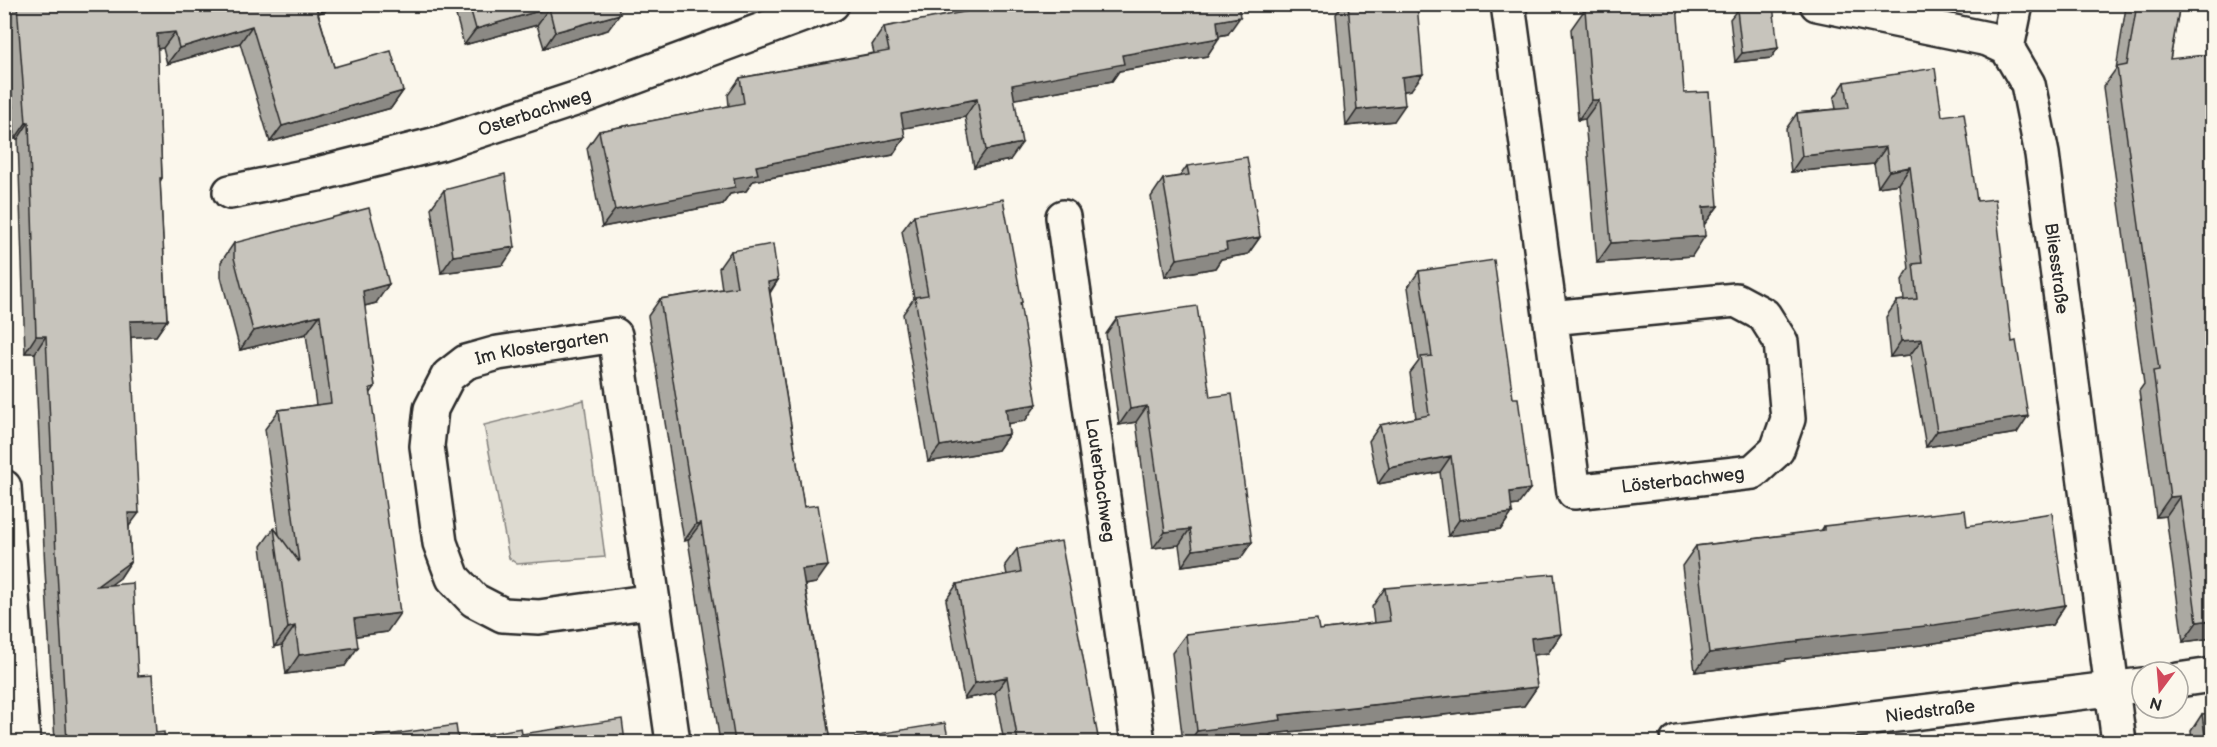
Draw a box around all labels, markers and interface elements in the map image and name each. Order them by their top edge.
street label: Osterbachweg [475,84,594,141]
street label: Bliesstraße [2040,222,2073,316]
street label: Im Klostergarten [473,326,610,370]
street label: Lauterbachweg [1081,417,1119,544]
street label: Lösterbachweg [1620,463,1746,498]
north arrow [2130,660,2190,720]
text: N [2148,692,2165,714]
street label: Niedstraße [1884,696,1977,727]

